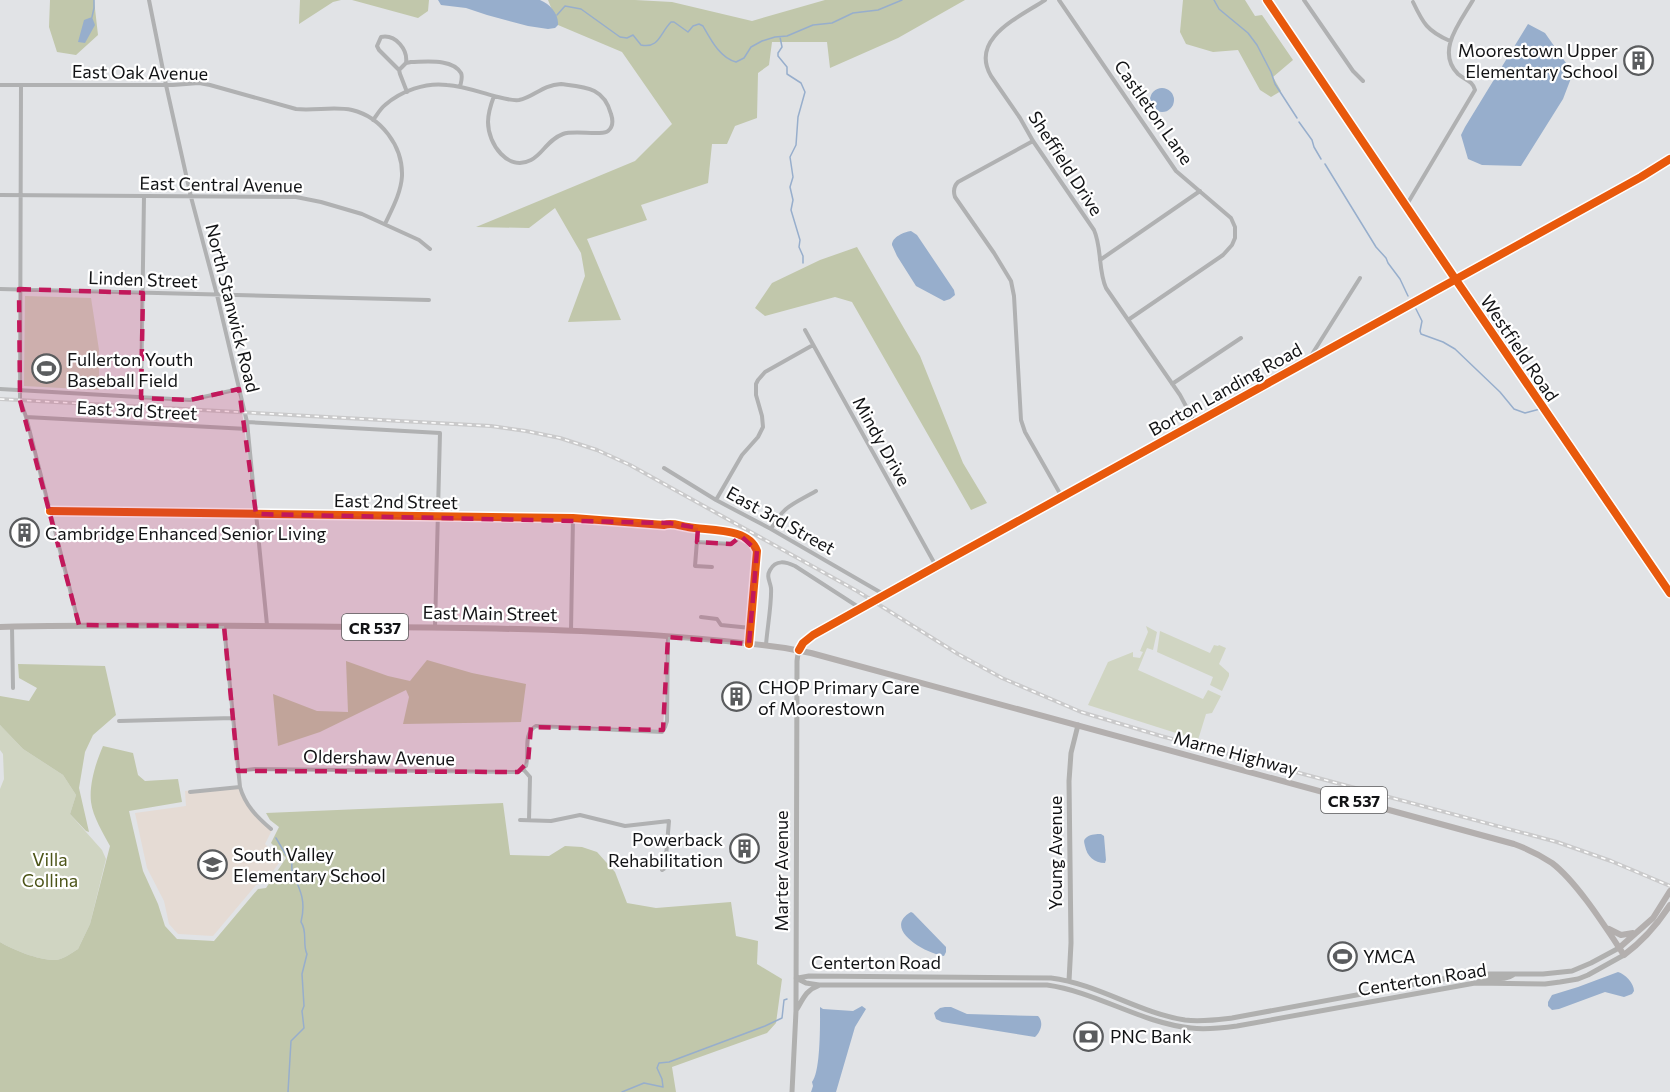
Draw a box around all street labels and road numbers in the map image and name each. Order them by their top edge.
street label: Castleton Lane [1110,56,1198,168]
street label: East Oak Avenue [72,60,208,84]
street label: Sheffield Drive [1024,107,1108,219]
street label: East Central Avenue [139,172,303,196]
street label: North Stanwick Road [201,221,265,395]
street label: Linden Street [88,266,198,292]
street label: Westfield Road [1476,291,1564,405]
street label: Borton Landing Road [1144,338,1306,440]
street label: Mindy Drive [848,392,916,490]
street label: East 3rd Street [76,396,198,424]
street label: East 3rd Street [723,481,839,559]
street label: East 2nd Street [334,489,458,513]
street label: East Main Street [422,601,558,625]
road number: CR 537 [342,614,408,640]
street label: Marne Highway [1171,726,1301,780]
street label: Oldershaw Avenue [303,745,455,769]
road number: CR 537 [1321,787,1387,813]
street label: Young Avenue [1044,796,1066,910]
street label: Marter Avenue [770,810,792,932]
street label: Centerton Road [811,951,941,973]
street label: Centerton Road [1356,958,1488,1000]

